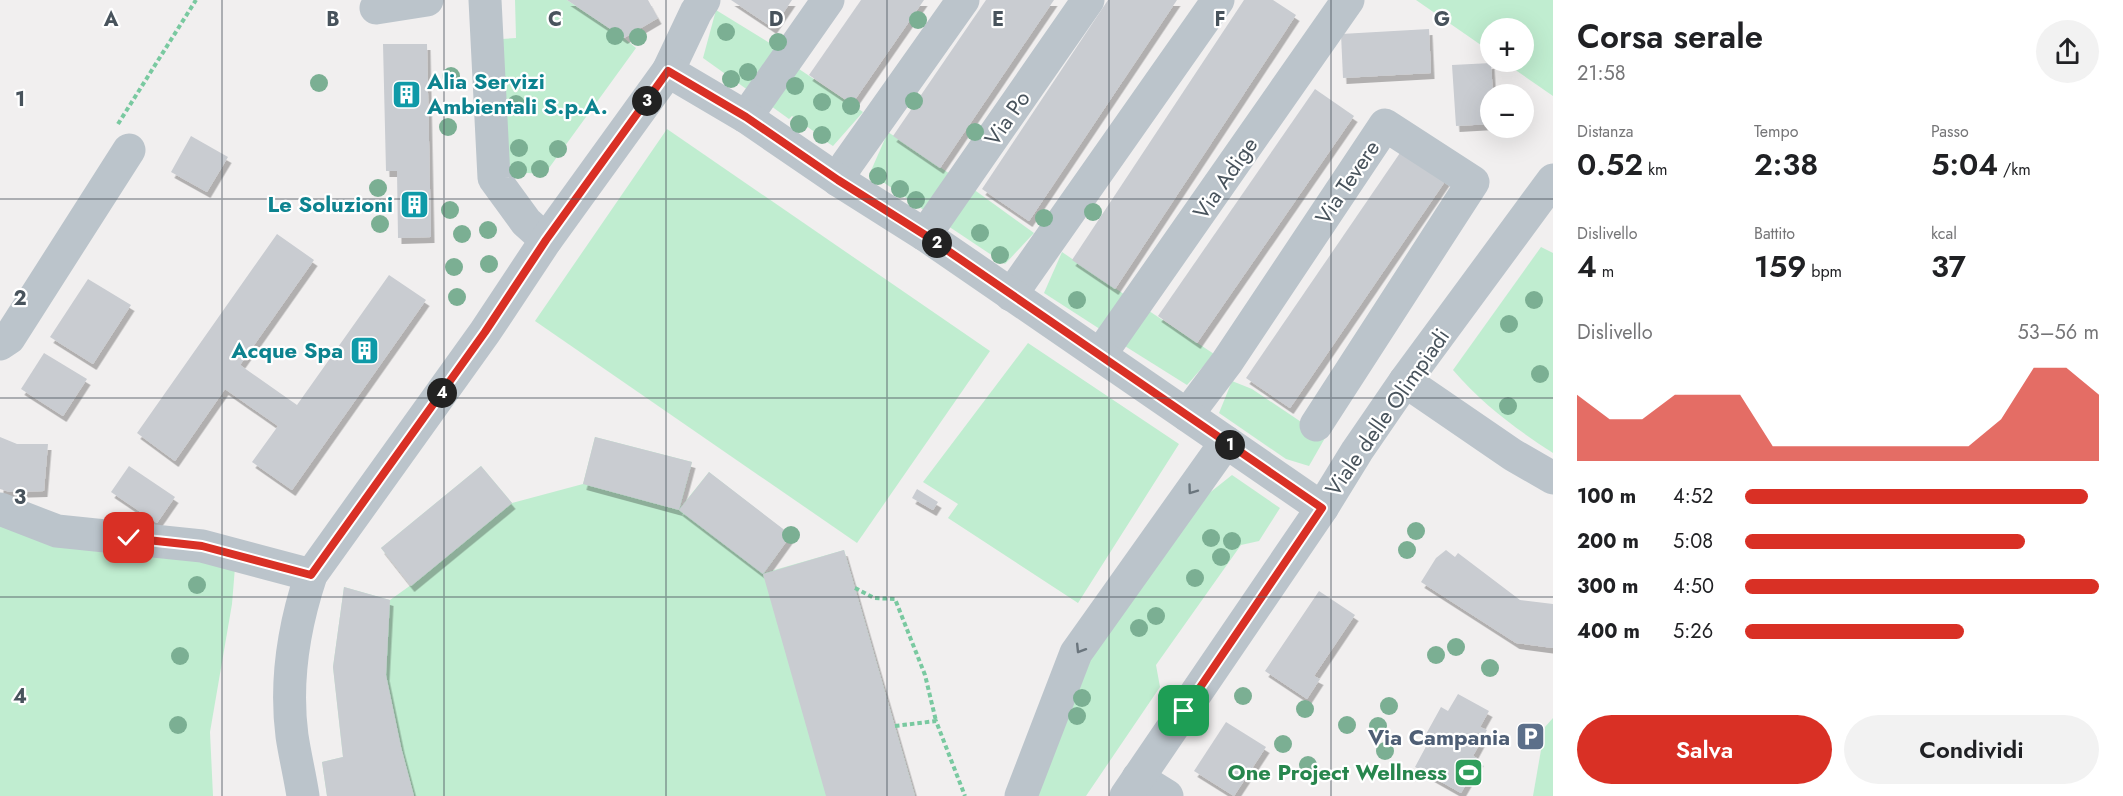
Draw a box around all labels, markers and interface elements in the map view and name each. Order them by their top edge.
text: A [103,5,119,34]
text: B [326,5,340,34]
text: C [548,5,562,34]
text: D [769,5,783,34]
text: E [992,5,1004,34]
text: F [1214,5,1226,34]
text: G [1434,5,1450,34]
text: Corsa serale [1577,13,1763,60]
map controls [1480,18,1534,138]
button: + [1480,18,1534,72]
button: share [2036,20,2099,83]
text: 21:58 [1577,59,1626,88]
place label: Alia Servizi Ambientali S.p.A. [426,65,608,122]
building icon: Alia Servizi Ambientali S.p.A. [390,78,422,110]
street label: Via Po [976,84,1038,152]
button: − [1480,84,1534,138]
text: 1 [15,85,25,114]
pin: 3 [632,86,662,116]
text: 3 [642,89,652,112]
text: Distanza [1577,120,1633,143]
text: Tempo [1754,120,1798,143]
text: Passo [1931,120,1969,143]
street label: Via Adige [1185,130,1265,226]
street label: Via Tevere [1307,133,1387,231]
text: 0.52 [1577,143,1643,186]
text: 2:38 [1754,143,1818,186]
text: 5:04 [1931,143,1998,186]
text: km [1643,158,1668,181]
text: /km [1998,158,2031,181]
place label: Le Soluzioni [268,188,393,220]
building icon: Le Soluzioni [398,188,430,220]
text: Dislivello [1577,222,1637,245]
text: Battito [1754,222,1795,245]
text: kcal [1931,222,1957,245]
pin: 2 [922,228,952,258]
text: 2 [932,231,942,254]
text: 4 [1577,245,1597,288]
text: 159 [1754,245,1807,288]
text: 37 [1931,245,1966,288]
text: m [1597,260,1614,283]
text: bpm [1807,260,1842,283]
text: 2 [13,284,27,313]
text: Dislivello [1577,318,1653,347]
text: 53–56 m [2018,318,2099,347]
street label: Viale delle Olimpiadi [1317,322,1457,502]
place label: Acque Spa [230,334,343,366]
building icon: Acque Spa [348,334,380,366]
pin: 4 [427,378,457,408]
text: 4 [436,381,448,404]
pin: 1 [1215,430,1245,460]
text: 1 [1226,433,1234,456]
text: 100 m [1577,482,1636,511]
text: 4:52 [1673,482,1713,511]
text: 3 [14,483,26,512]
one-way arrow [1188,483,1199,494]
pin [103,512,154,563]
icon: check [112,521,145,554]
text: 200 m [1577,527,1639,556]
text: 5:08 [1673,527,1713,556]
text: 300 m [1577,572,1638,601]
text: 4:50 [1673,572,1714,601]
text: 400 m [1577,617,1640,646]
text: 5:26 [1673,617,1713,646]
one-way arrow [1075,643,1087,653]
text: 4 [13,682,27,711]
pin [1158,685,1209,736]
icon: arrive [1167,694,1200,727]
button: Salva [1577,715,1832,784]
button: Condividi [1844,715,2099,784]
place label: Via Campania [1367,721,1510,753]
parking icon: Via Campania [1515,721,1547,753]
place label: One Project Wellness [1228,756,1447,788]
sports icon: One Project Wellness [1452,756,1484,788]

